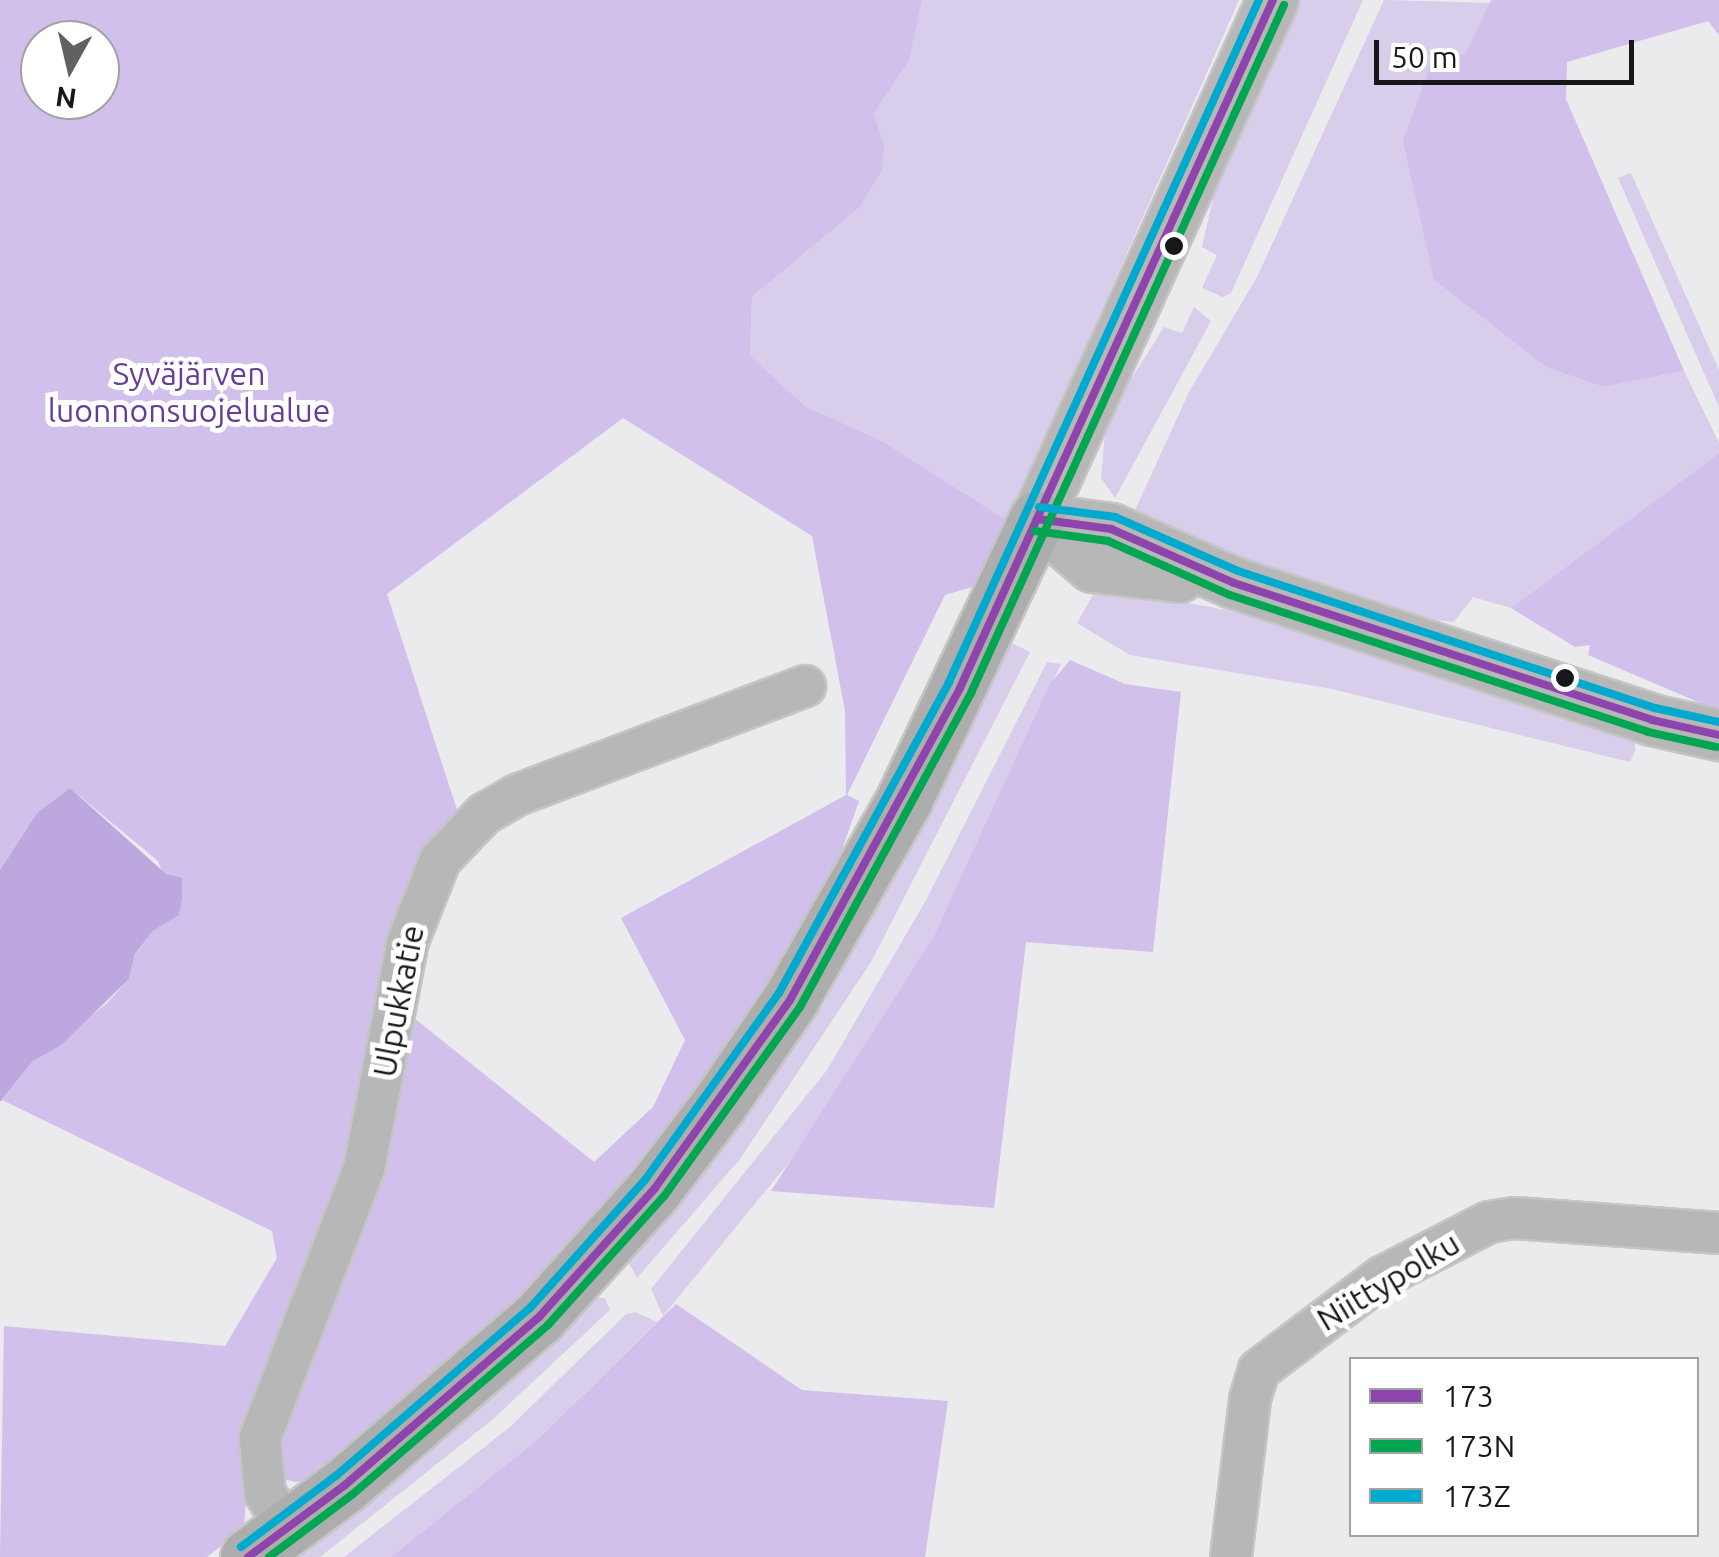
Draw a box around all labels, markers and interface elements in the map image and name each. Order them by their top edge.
north arrow [20,20,120,120]
scale bar [1379,20,1639,82]
text: 50 m [1391,40,1458,74]
text: N [54,81,79,115]
unlabelled marker [1164,236,1184,256]
park label: Syväjärven luonnonsuojelualue [48,355,330,430]
unlabelled marker [1555,668,1575,688]
street label: Ulpukkatie [364,922,432,1080]
street label: Niittypolku [1310,1224,1466,1338]
legend [1349,1357,1699,1537]
text: 173 [1443,1379,1494,1413]
text: 173N [1443,1429,1515,1463]
text: 173Z [1443,1479,1511,1513]

